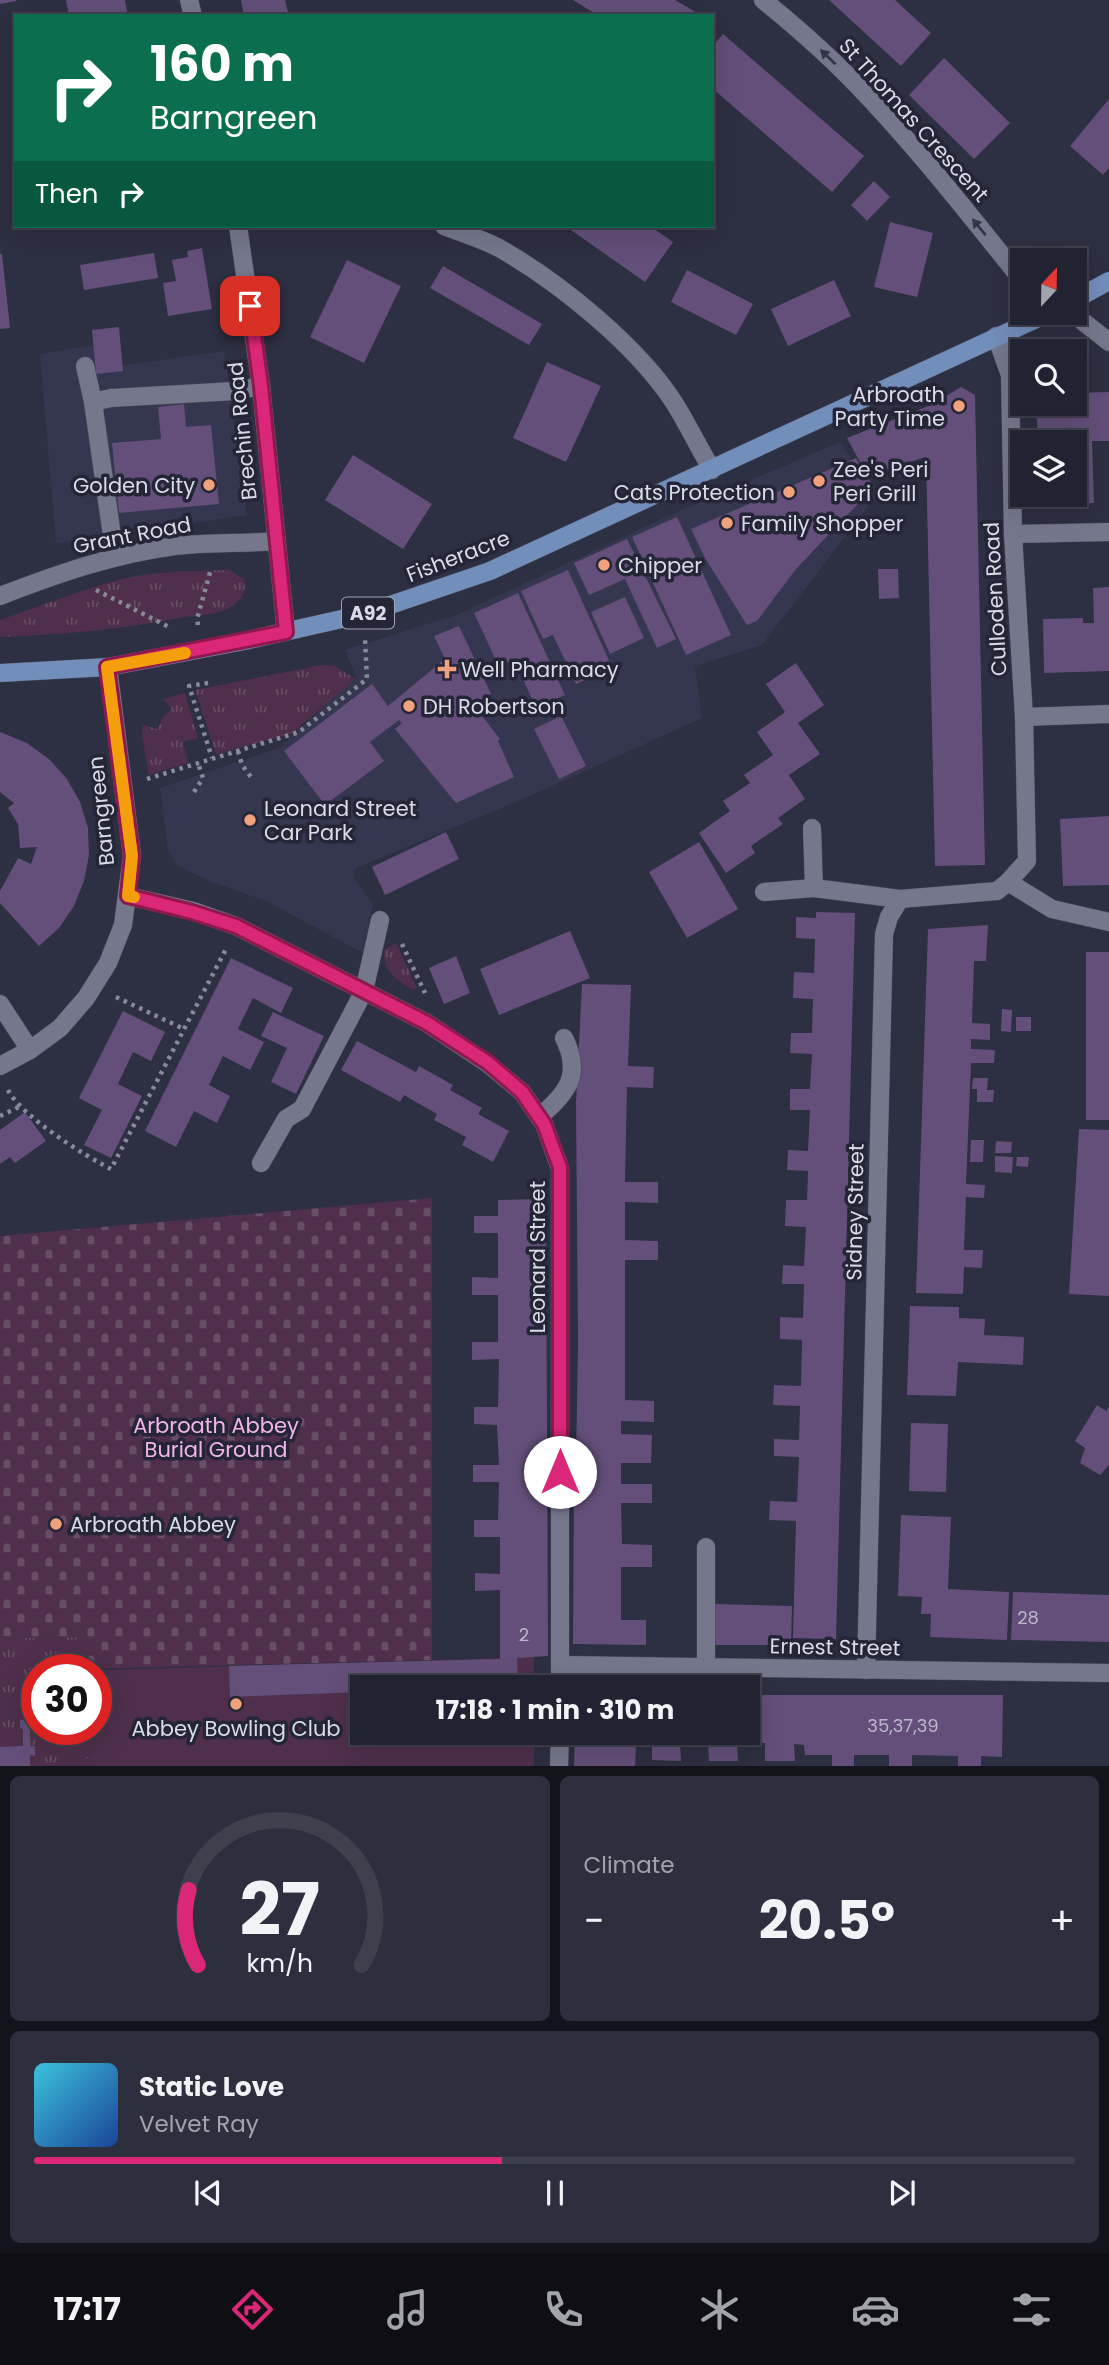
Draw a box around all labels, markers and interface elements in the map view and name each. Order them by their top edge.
text: 160 m [150,30,294,98]
street label: St Thomas Crescent [833,32,995,208]
icon: right [35,42,126,133]
one-way arrow [820,49,837,65]
text: Barngreen [150,95,317,140]
icon: right [112,175,150,213]
text: Then [35,176,98,212]
one-way arrow [971,219,986,237]
north arrow [1010,248,1087,326]
map controls [1010,248,1087,507]
pin [220,276,280,336]
icon: arrive [231,287,269,325]
button: search [1010,339,1087,416]
street label: Brechin Road [220,360,264,502]
place label: Arbroath Party Time [835,380,945,433]
marker: Arbroath Party Time [951,398,967,414]
button: layers [1010,430,1087,507]
place label: Zee's Peri Peri Grill [833,455,929,508]
place label: Golden City [73,471,195,500]
marker: Zee's Peri Peri Grill [811,473,827,489]
marker: Golden City [201,477,217,493]
place label: Cats Protection [614,478,775,507]
marker: Cats Protection [781,484,797,500]
street label: Grant Road [70,509,194,561]
place label: Family Shopper [741,509,904,538]
marker: Family Shopper [719,515,735,531]
street label: Culloden Road [976,521,1014,677]
street label: Fisheracre [402,523,514,589]
place label: Chipper [618,551,702,580]
marker: Chipper [596,557,612,573]
road number: A92 [342,598,394,628]
place label: Well Pharmacy [461,655,619,684]
marker: Well Pharmacy [439,661,455,677]
place label: DH Robertson [423,692,565,721]
marker: DH Robertson [401,698,417,714]
street label: Barngreen [81,755,121,867]
place label: Leonard Street Car Park [264,794,416,847]
marker: Leonard Street Car Park [242,812,258,828]
street label: Sidney Street [839,1143,871,1281]
street label: Leonard Street [523,1181,552,1333]
park label: Arbroath Abbey Burial Ground [133,1411,299,1464]
position arrow [523,1435,597,1509]
place label: Arbroath Abbey [70,1510,236,1539]
marker: Arbroath Abbey [48,1516,64,1532]
house number: 28 [1017,1605,1039,1630]
house number: 2 [519,1622,529,1647]
street label: Ernest Street [769,1631,901,1663]
speed limit sign: 30 [21,1654,112,1745]
text: 17:18 · 1 min · 310 m [436,1692,674,1728]
marker: Abbey Bowling Club [228,1696,244,1712]
house number: 35,37,39 [867,1713,939,1738]
place label: Abbey Bowling Club [131,1714,341,1743]
text: Climate [584,1849,674,1881]
text: 27 [239,1859,320,1960]
text: 20.5° [759,1884,895,1957]
text: − [584,1894,604,1947]
text: + [1049,1894,1075,1947]
text: km/h [246,1945,313,1980]
text: Static Love [139,2069,284,2105]
text: Velvet Ray [139,2108,259,2140]
icon: previous [189,2174,227,2212]
icon: pause [536,2174,574,2212]
icon: next [883,2174,921,2212]
icon: directions [228,2285,277,2334]
icon: music [383,2285,432,2334]
icon: phone [539,2285,588,2334]
icon: climate [695,2285,744,2334]
icon: car [851,2285,900,2334]
icon: filters [1007,2285,1056,2334]
text: 17:17 [53,2286,121,2331]

